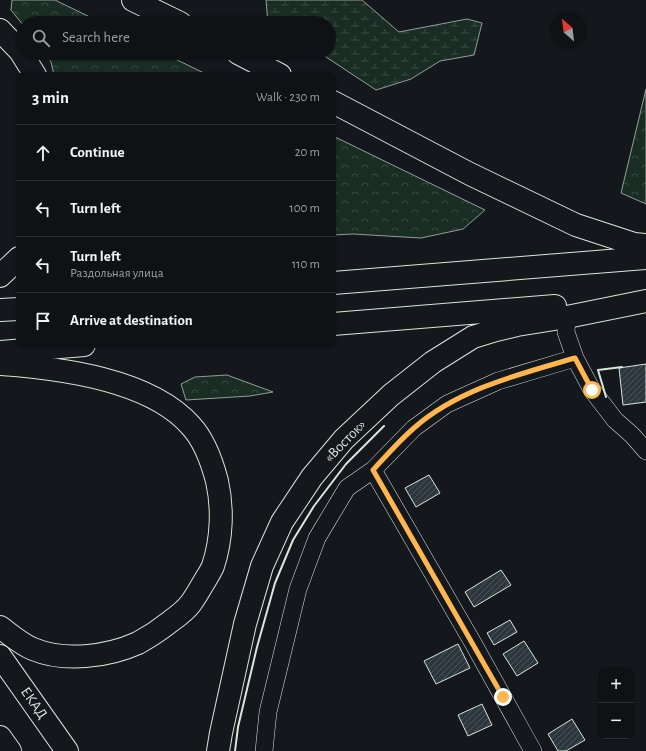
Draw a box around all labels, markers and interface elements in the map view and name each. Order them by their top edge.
north arrow [550,12,586,48]
search box [16,16,336,60]
icon: search [30,27,52,49]
text: Search here [62,30,130,45]
text: 3 min [32,89,69,106]
text: Walk · 230 m [256,91,320,104]
icon: ahead [32,142,54,164]
text: Continue [70,145,125,160]
text: 20 m [295,146,320,159]
icon: left [32,198,54,220]
text: Turn left [70,201,121,216]
text: 100 m [289,202,320,215]
text: Turn left [70,249,121,264]
icon: left [32,254,54,276]
text: 110 m [292,258,320,271]
text: Раздольная улица [70,267,164,280]
icon: arrive [32,310,54,332]
text: Arrive at destination [70,313,193,328]
route start [583,381,601,399]
street label: «Восток» [321,417,369,465]
map controls [598,667,634,739]
button: + [598,667,634,703]
street label: ЕКАД [18,684,50,722]
route end [494,688,512,706]
button: − [598,703,634,739]

